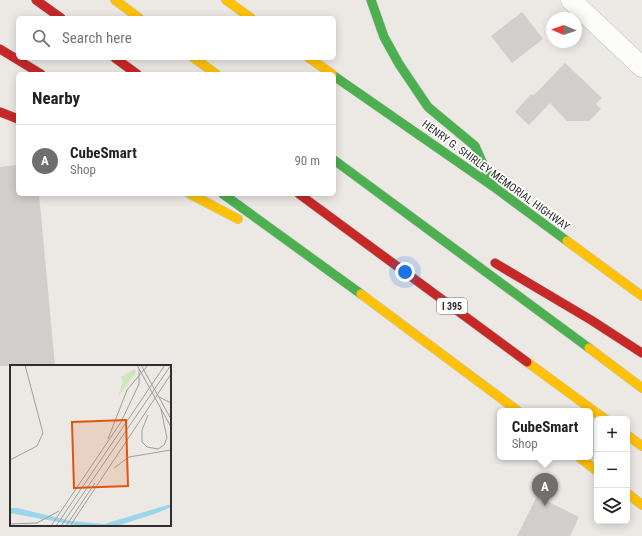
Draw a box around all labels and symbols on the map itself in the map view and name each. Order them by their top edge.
north arrow [546,12,582,48]
street label: HENRY G. SHIRLEY MEMORIAL HIGHWAY [419,117,572,233]
your location [395,262,415,282]
road number: I 395 [437,298,467,314]
inset map [10,365,171,526]
pin: A [532,473,558,506]

